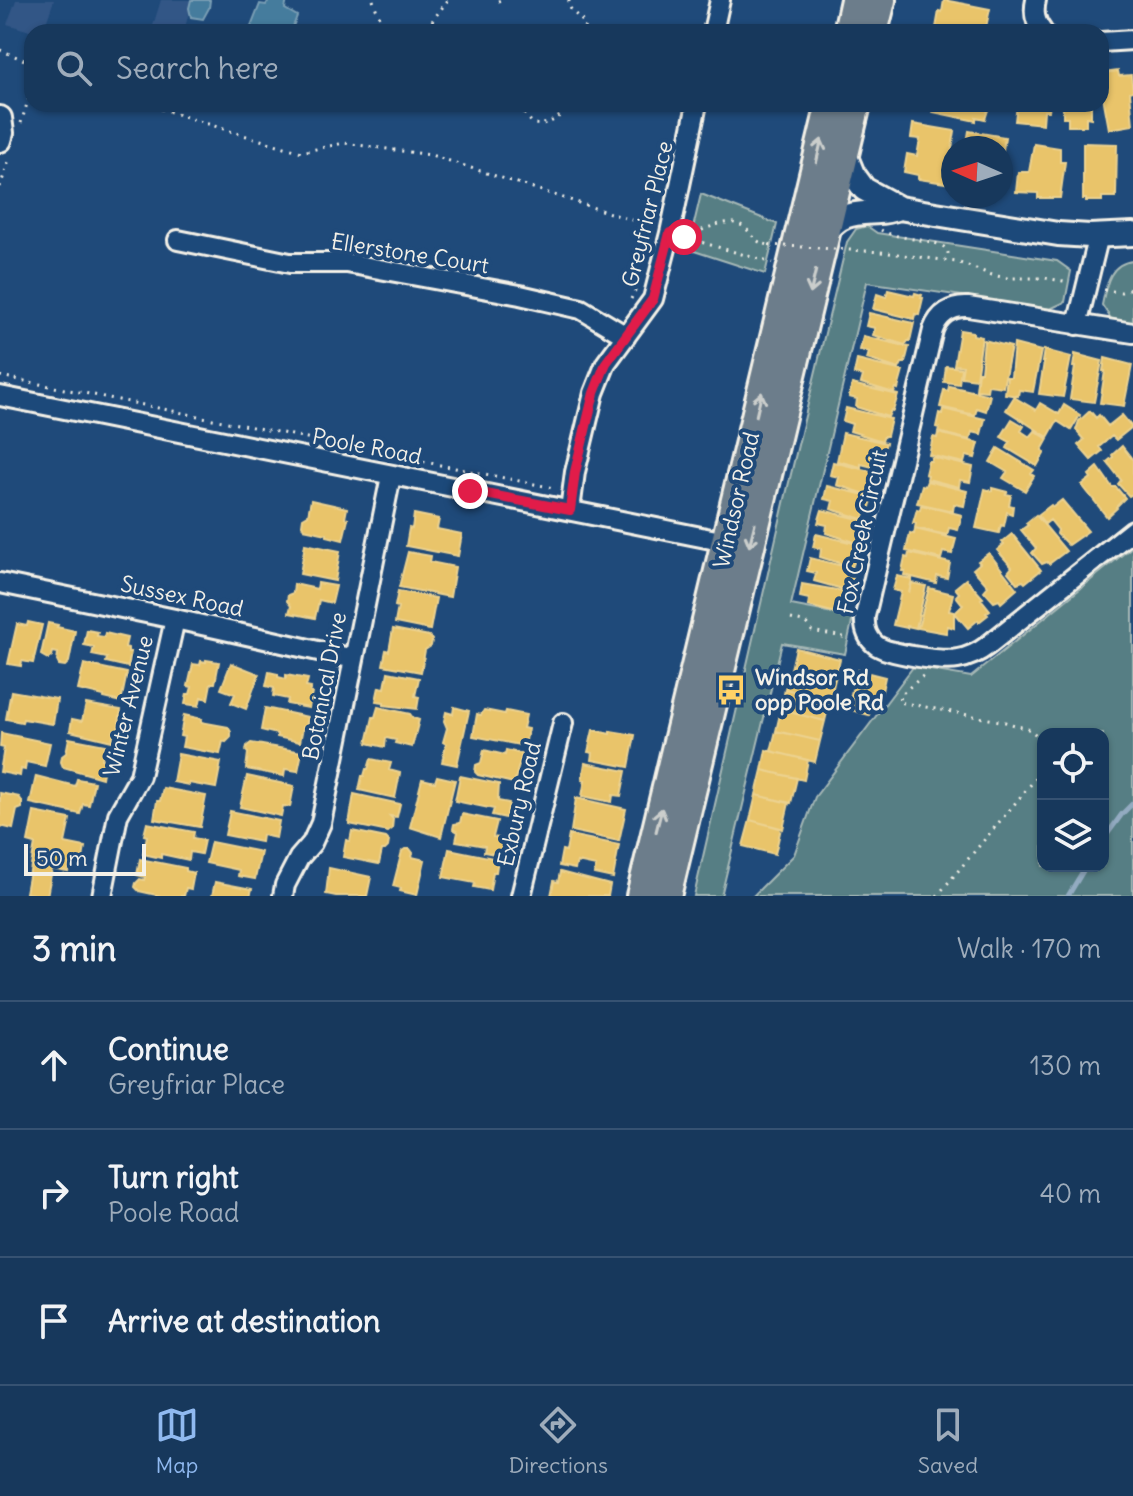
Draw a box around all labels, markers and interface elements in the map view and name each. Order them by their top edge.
search box [24,24,1109,112]
icon: search [52,46,96,90]
text: Search here [116,49,279,87]
north arrow [941,136,1013,208]
street label: Greyfriar Place [615,138,679,290]
one-way arrow [813,139,828,165]
route start [666,219,702,255]
street label: Ellerstone Court [329,227,491,279]
one-way arrow [805,269,820,295]
one-way arrow [752,392,767,417]
street label: Poole Road [310,422,424,470]
street label: Windsor Road [707,429,765,571]
street label: Fox Creek Circuit [831,447,893,617]
route end [452,473,488,509]
one-way arrow [744,522,759,547]
street label: Sussex Road [118,569,246,623]
street label: Botanical Drive [296,610,352,762]
street label: Winter Avenue [97,633,159,779]
place label: Windsor Rd opp Poole Rd [755,663,884,716]
bus stop icon: Windsor Rd opp Poole Rd [714,673,748,707]
map controls [1037,728,1109,872]
button: locate [1037,728,1109,800]
street label: Exbury Road [491,739,547,869]
button: layers [1037,800,1109,872]
one-way arrow [652,808,667,834]
scale bar [24,840,146,876]
text: 50 m [36,844,88,872]
text: 3 min [32,927,117,970]
text: Walk · 170 m [957,932,1101,965]
text: Continue [108,1030,229,1068]
icon: ahead [32,1043,76,1087]
text: 130 m [1030,1049,1101,1082]
text: Greyfriar Place [108,1068,285,1101]
text: Turn right [108,1158,239,1196]
icon: right [32,1171,76,1215]
text: 40 m [1040,1177,1101,1210]
text: Poole Road [108,1196,239,1229]
icon: arrive [32,1299,76,1343]
text: Arrive at destination [108,1302,380,1340]
tab: Map [155,1403,199,1479]
tab: Directions [509,1403,608,1479]
tab: Saved [918,1403,978,1479]

